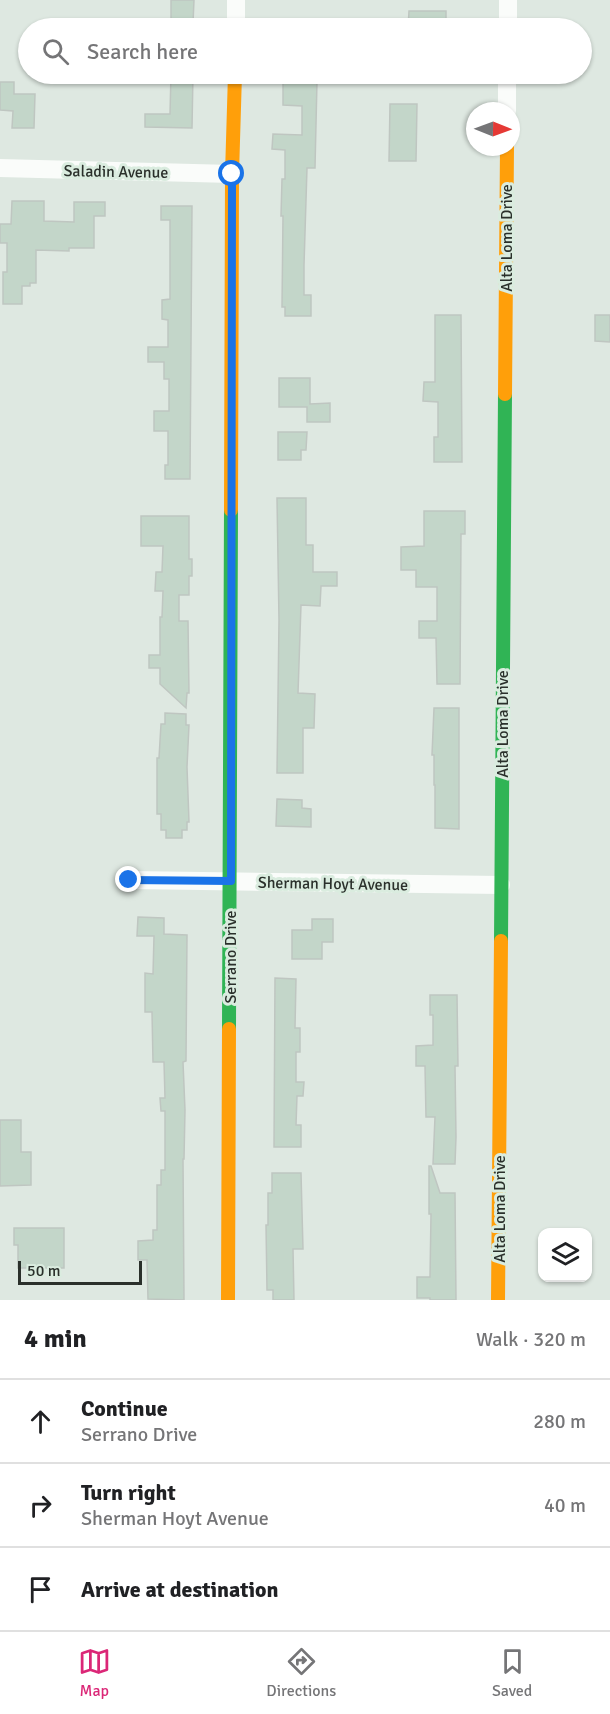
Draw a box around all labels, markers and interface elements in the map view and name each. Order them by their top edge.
search box [18,18,592,84]
icon: search [39,35,72,68]
text: Search here [87,38,198,65]
north arrow [466,102,520,156]
route start [218,160,244,186]
street label: Saladin Avenue [63,161,169,183]
street label: Alta Loma Drive [497,184,517,292]
street label: Alta Loma Drive [493,670,513,778]
route end [115,866,141,892]
street label: Sherman Hoyt Avenue [258,873,408,895]
street label: Serrano Drive [221,910,241,1004]
street label: Alta Loma Drive [490,1155,510,1263]
map controls [538,1228,592,1282]
button: layers [538,1228,592,1282]
scale bar [18,1258,142,1286]
text: 50 m [27,1261,61,1281]
text: 4 min [24,1323,87,1355]
text: Walk · 320 m [476,1327,586,1352]
text: Continue [81,1395,168,1422]
icon: ahead [24,1405,57,1438]
text: 280 m [533,1409,586,1434]
text: Serrano Drive [81,1422,197,1447]
text: Turn right [81,1479,176,1506]
icon: right [24,1489,57,1522]
text: 40 m [544,1493,586,1518]
text: Sherman Hoyt Avenue [81,1506,269,1531]
icon: arrive [24,1573,57,1606]
text: Arrive at destination [81,1576,278,1603]
tab: Map [78,1645,111,1701]
tab: Directions [266,1645,336,1701]
tab: Saved [492,1645,532,1701]

